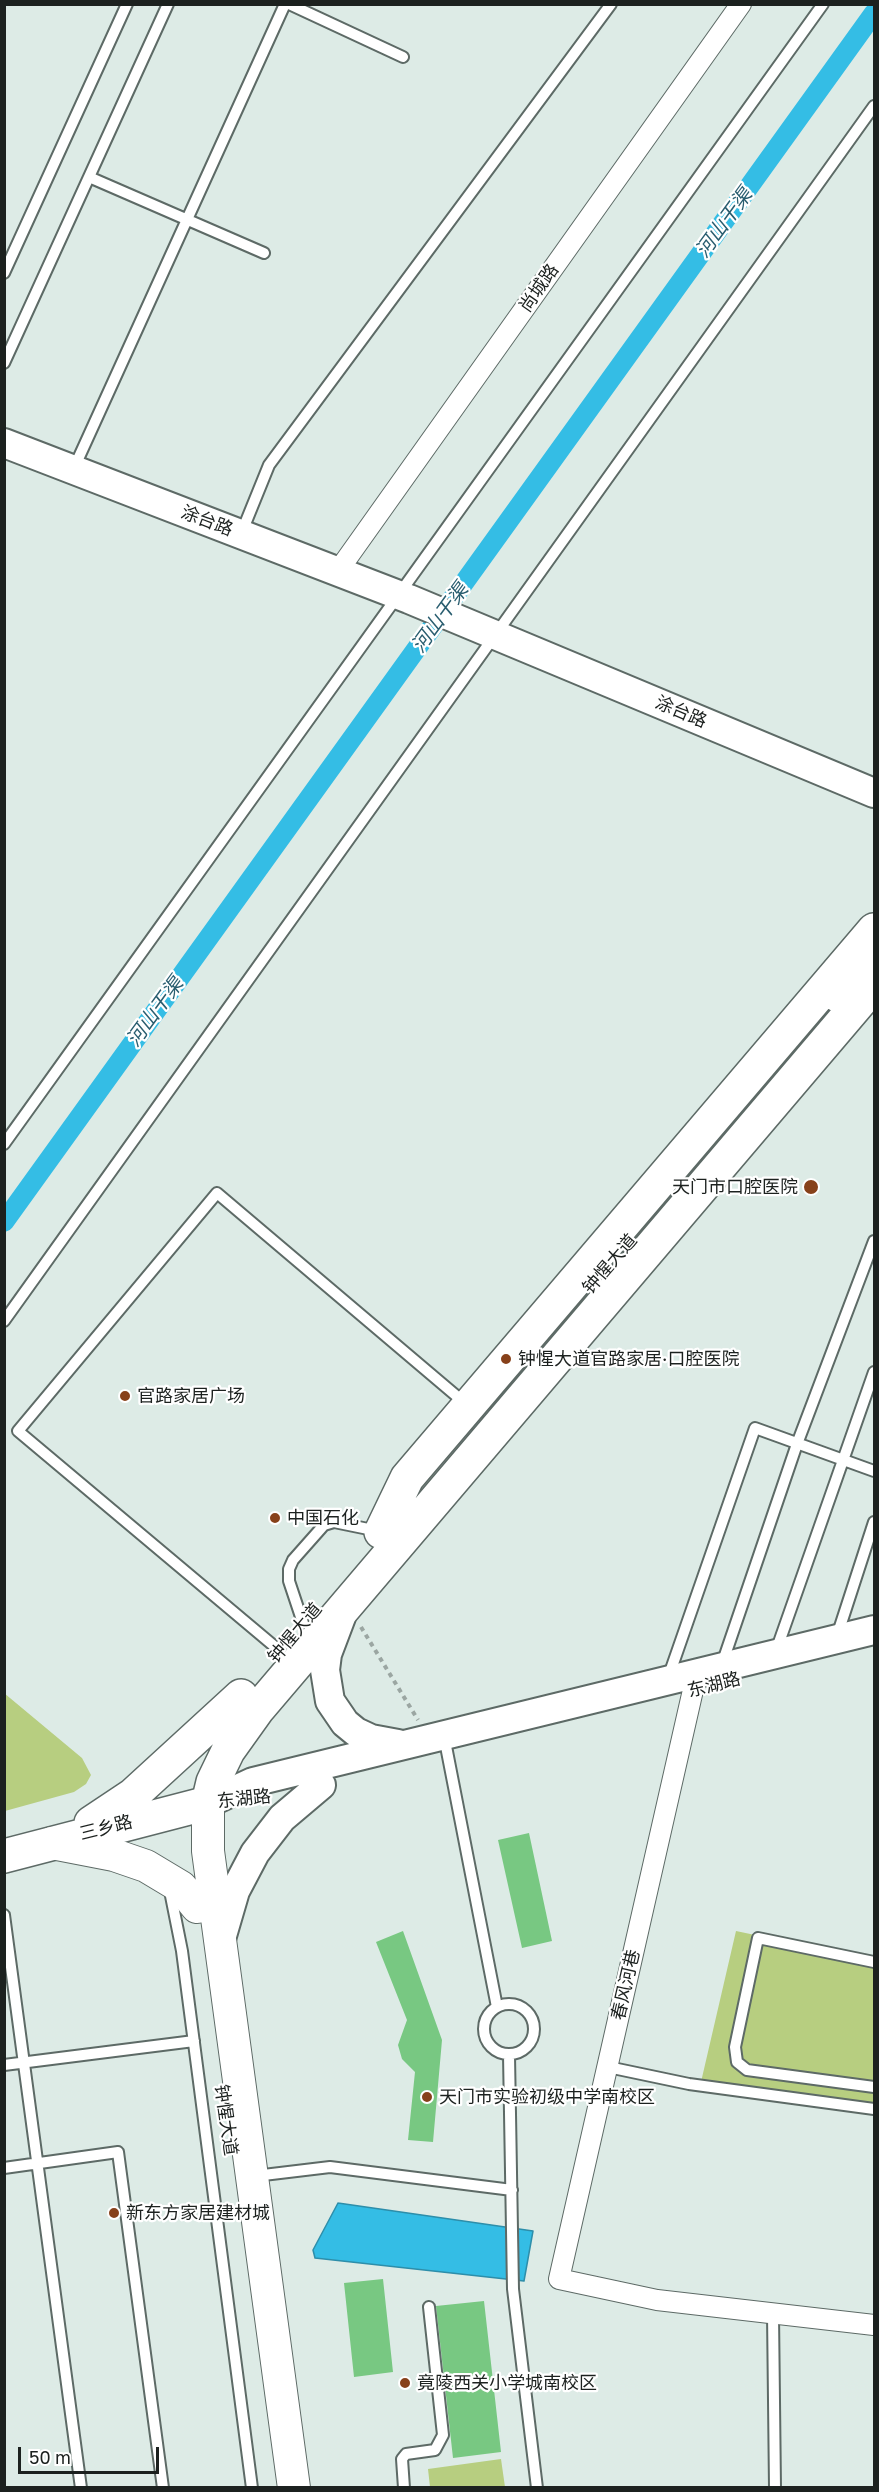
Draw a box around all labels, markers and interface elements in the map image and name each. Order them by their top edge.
water label: 河山干渠 [691,184,757,262]
street label: 尚城路 [515,260,563,316]
street label: 涂台路 [178,501,236,541]
water label: 河山干渠 [407,579,473,657]
street label: 涂台路 [652,692,710,732]
water label: 河山干渠 [122,973,188,1051]
place label: 天门市口腔医院 [672,1176,798,1198]
marker: 天门市口腔医院 [802,1178,820,1196]
street label: 钟惺大道 [578,1230,642,1298]
place label: 钟惺大道官路家居·口腔医院 [518,1348,739,1370]
marker: 钟惺大道官路家居·口腔医院 [499,1352,513,1366]
place label: 官路家居广场 [137,1385,245,1407]
marker: 官路家居广场 [118,1389,132,1403]
place label: 中国石化 [287,1507,359,1529]
marker: 中国石化 [268,1511,282,1525]
street label: 钟惺大道 [264,1598,326,1668]
street label: 东湖路 [685,1668,743,1702]
street label: 东湖路 [216,1785,272,1813]
street label: 三乡路 [77,1811,135,1845]
street label: 春风河巷 [607,1947,645,2023]
street label: 钟惺大道 [210,2083,242,2157]
place label: 天门市实验初级中学南校区 [439,2086,655,2108]
marker: 天门市实验初级中学南校区 [420,2090,434,2104]
place label: 新东方家居建材城 [126,2202,270,2224]
marker: 新东方家居建材城 [107,2206,121,2220]
place label: 竟陵西关小学城南校区 [417,2372,597,2394]
marker: 竟陵西关小学城南校区 [398,2376,412,2390]
scale bar [21,2435,162,2473]
text: 50 m [29,2446,71,2468]

